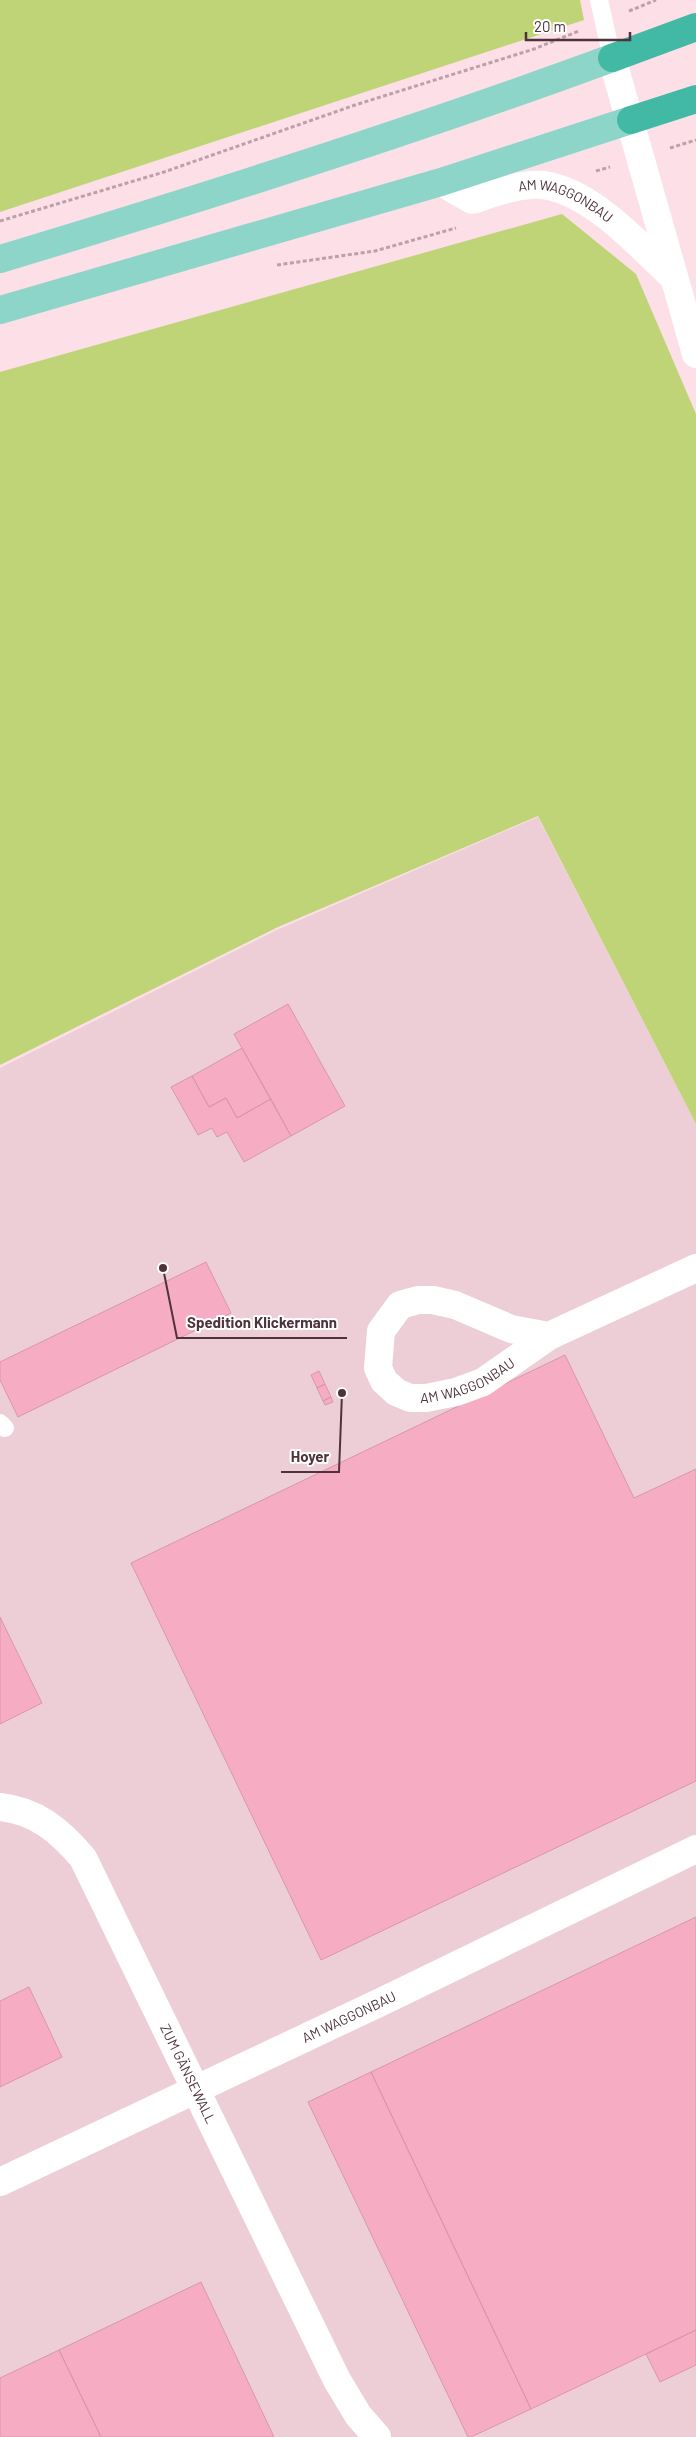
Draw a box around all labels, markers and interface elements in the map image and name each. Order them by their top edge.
scale bar [526,10,630,42]
text: 20 m [534,17,566,35]
street label: AM WAGGONBAU [517,176,616,226]
callout: Spedition Klickermann [177,1308,347,1338]
text: Spedition Klickermann [187,1313,337,1331]
street label: AM WAGGONBAU [420,1354,518,1406]
callout: Hoyer [281,1442,339,1472]
text: Hoyer [291,1447,329,1465]
street label: AM WAGGONBAU [299,1987,398,2046]
street label: ZUM GÄNSEWALL [157,2021,220,2126]

